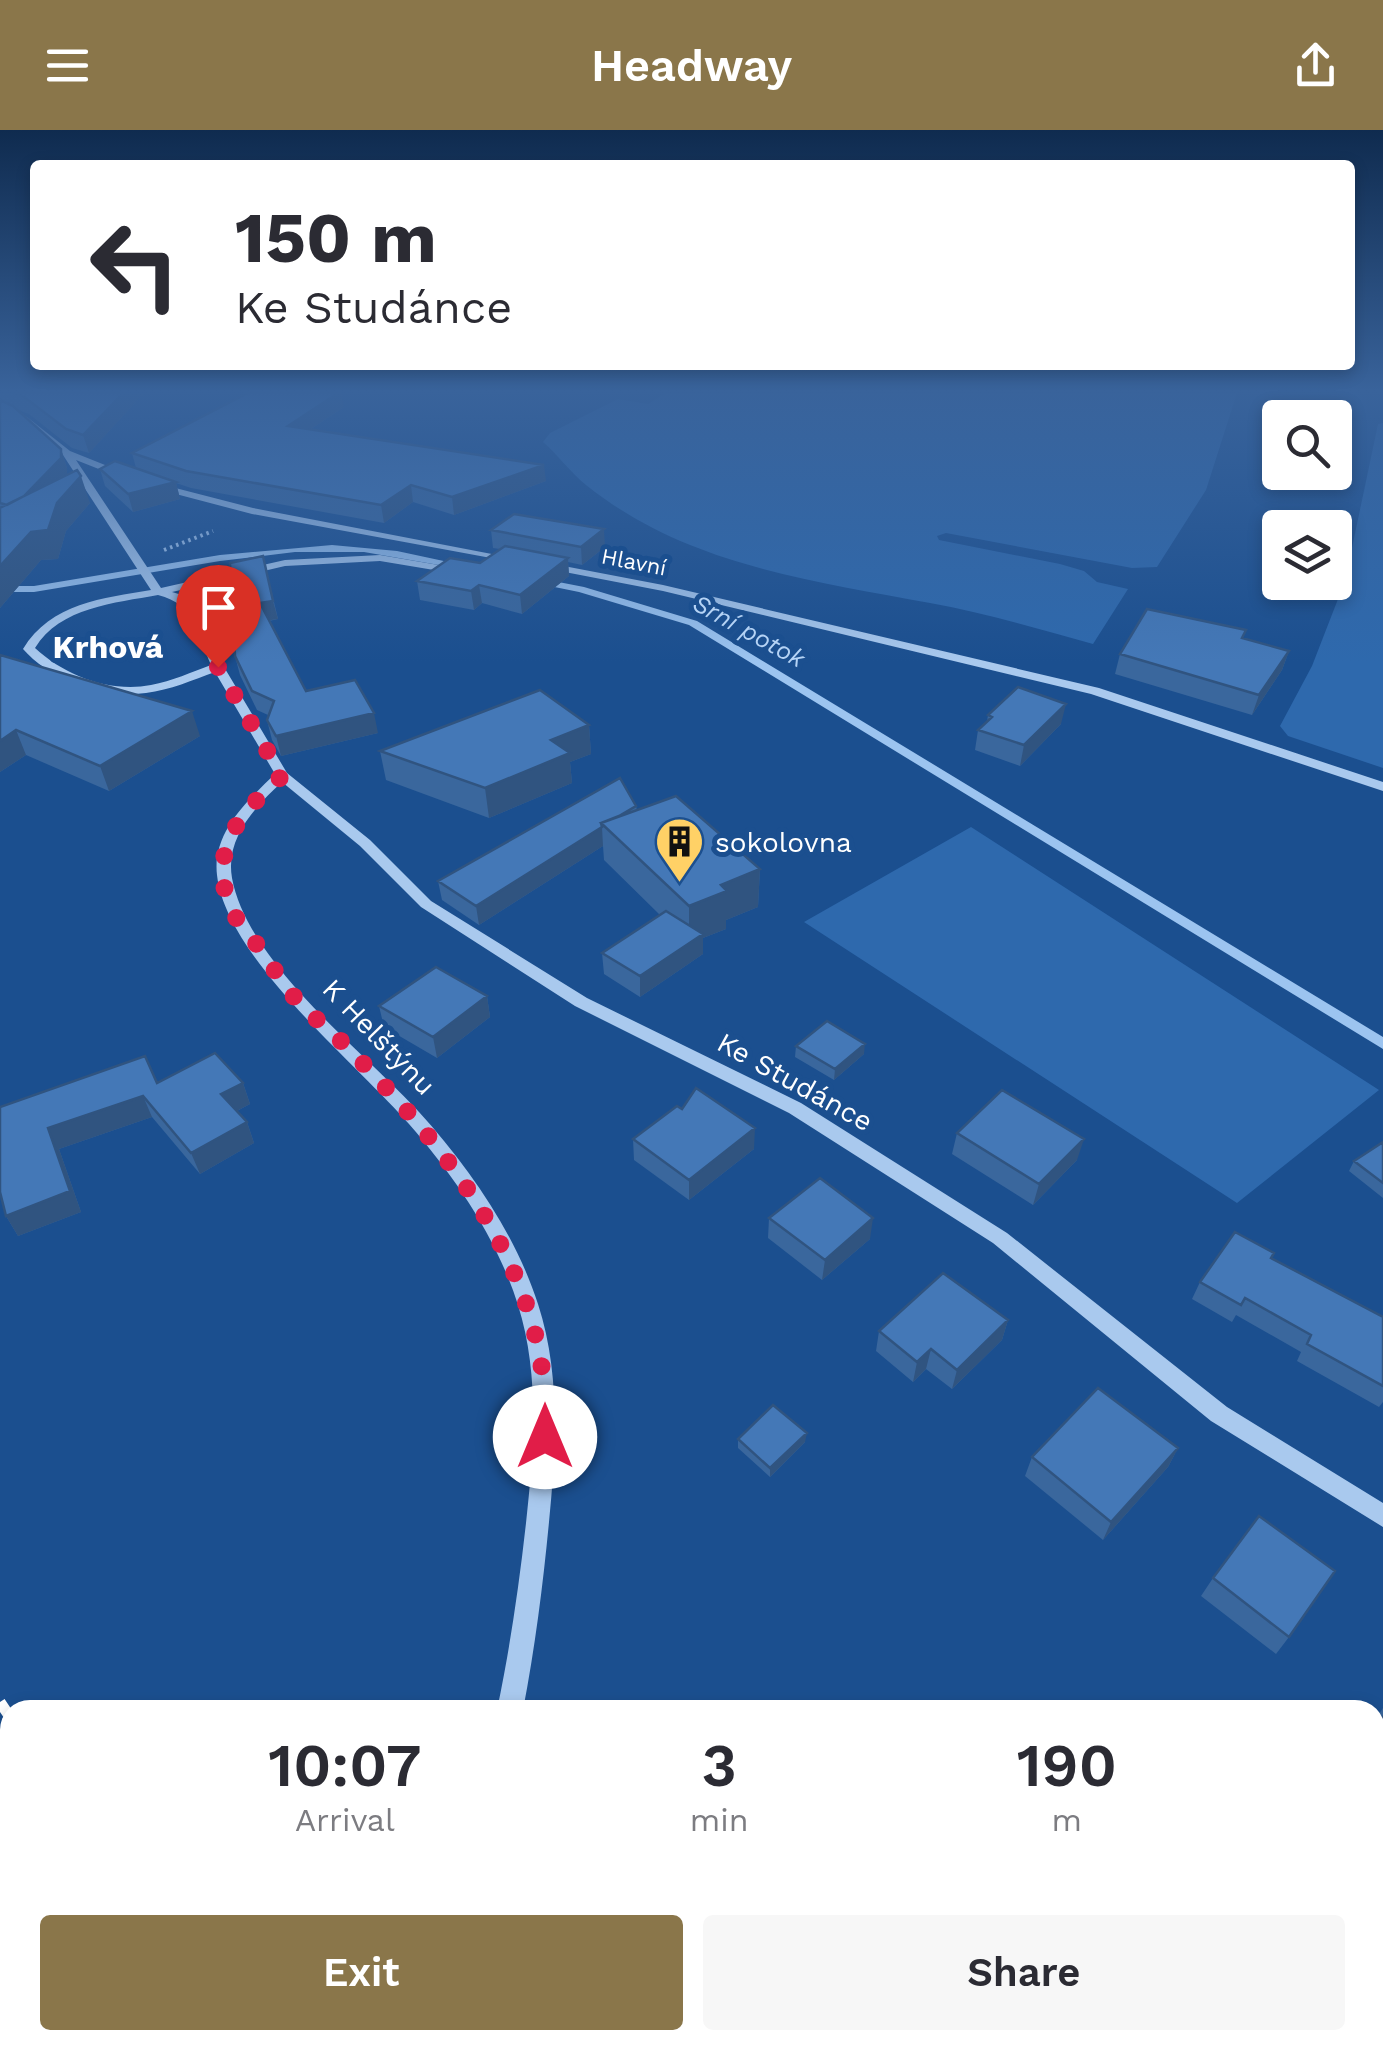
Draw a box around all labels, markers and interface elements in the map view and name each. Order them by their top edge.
icon: menu [40,38,95,93]
icon: share [1288,38,1343,93]
text: Headway [591,39,792,92]
text: 150 m [235,197,437,279]
icon: left [70,200,200,330]
text: Ke Studánce [235,281,512,334]
map controls [1262,400,1352,600]
button: search [1262,400,1352,490]
button: layers [1262,510,1352,600]
street label: Hlavní [599,543,669,581]
pin [176,565,261,668]
icon: arrive [191,580,246,635]
water label: Srní potok [688,588,811,674]
district label: Krhová [53,628,164,666]
building icon: sokolovna [654,816,706,884]
place label: sokolovna [715,826,852,859]
street label: K Helštýnu [316,972,442,1102]
street label: Ke Studánce [712,1026,878,1138]
position arrow [493,1385,597,1489]
text: 10:07 [268,1730,421,1801]
text: 3 [701,1730,737,1801]
text: 190 [1017,1730,1117,1801]
text: Arrival [295,1801,395,1839]
text: min [690,1801,748,1839]
text: m [1051,1801,1082,1839]
button: Exit [40,1915,683,2030]
button: Share [703,1915,1345,2030]

